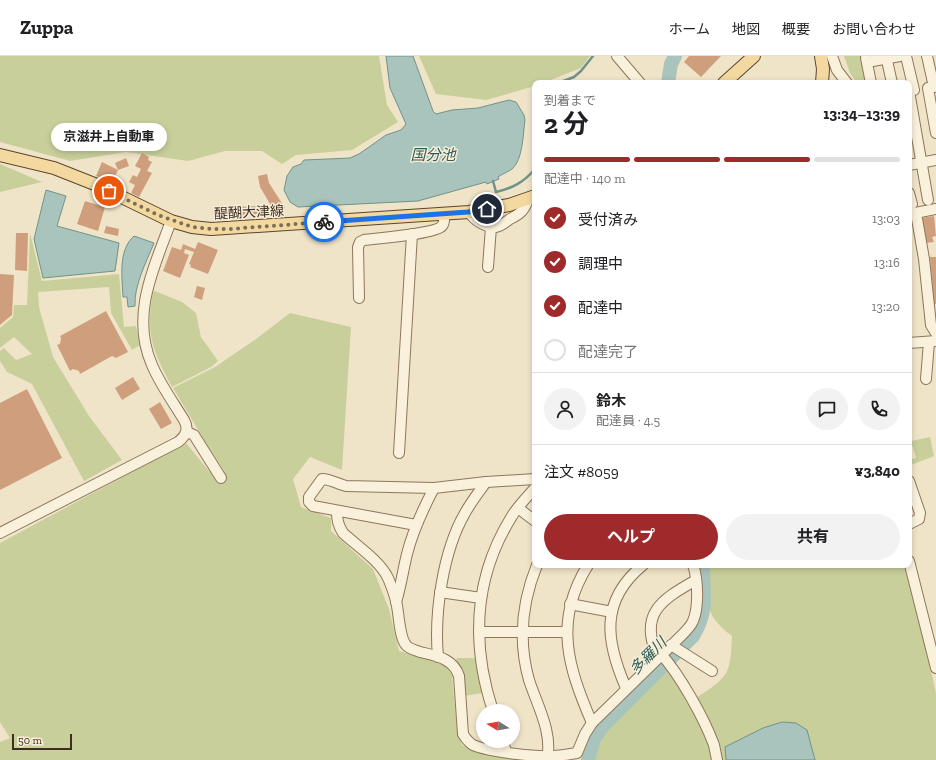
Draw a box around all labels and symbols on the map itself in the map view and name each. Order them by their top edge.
callout: 京滋井上自動車 [51,123,167,151]
water label: 国分池 [410,146,457,164]
pin [92,174,126,208]
pin [470,192,504,226]
street label: 醍醐大津線 [214,202,284,223]
courier [304,202,344,242]
water label: 多羅川 [626,632,672,678]
north arrow [476,704,520,748]
scale bar [12,732,72,751]

